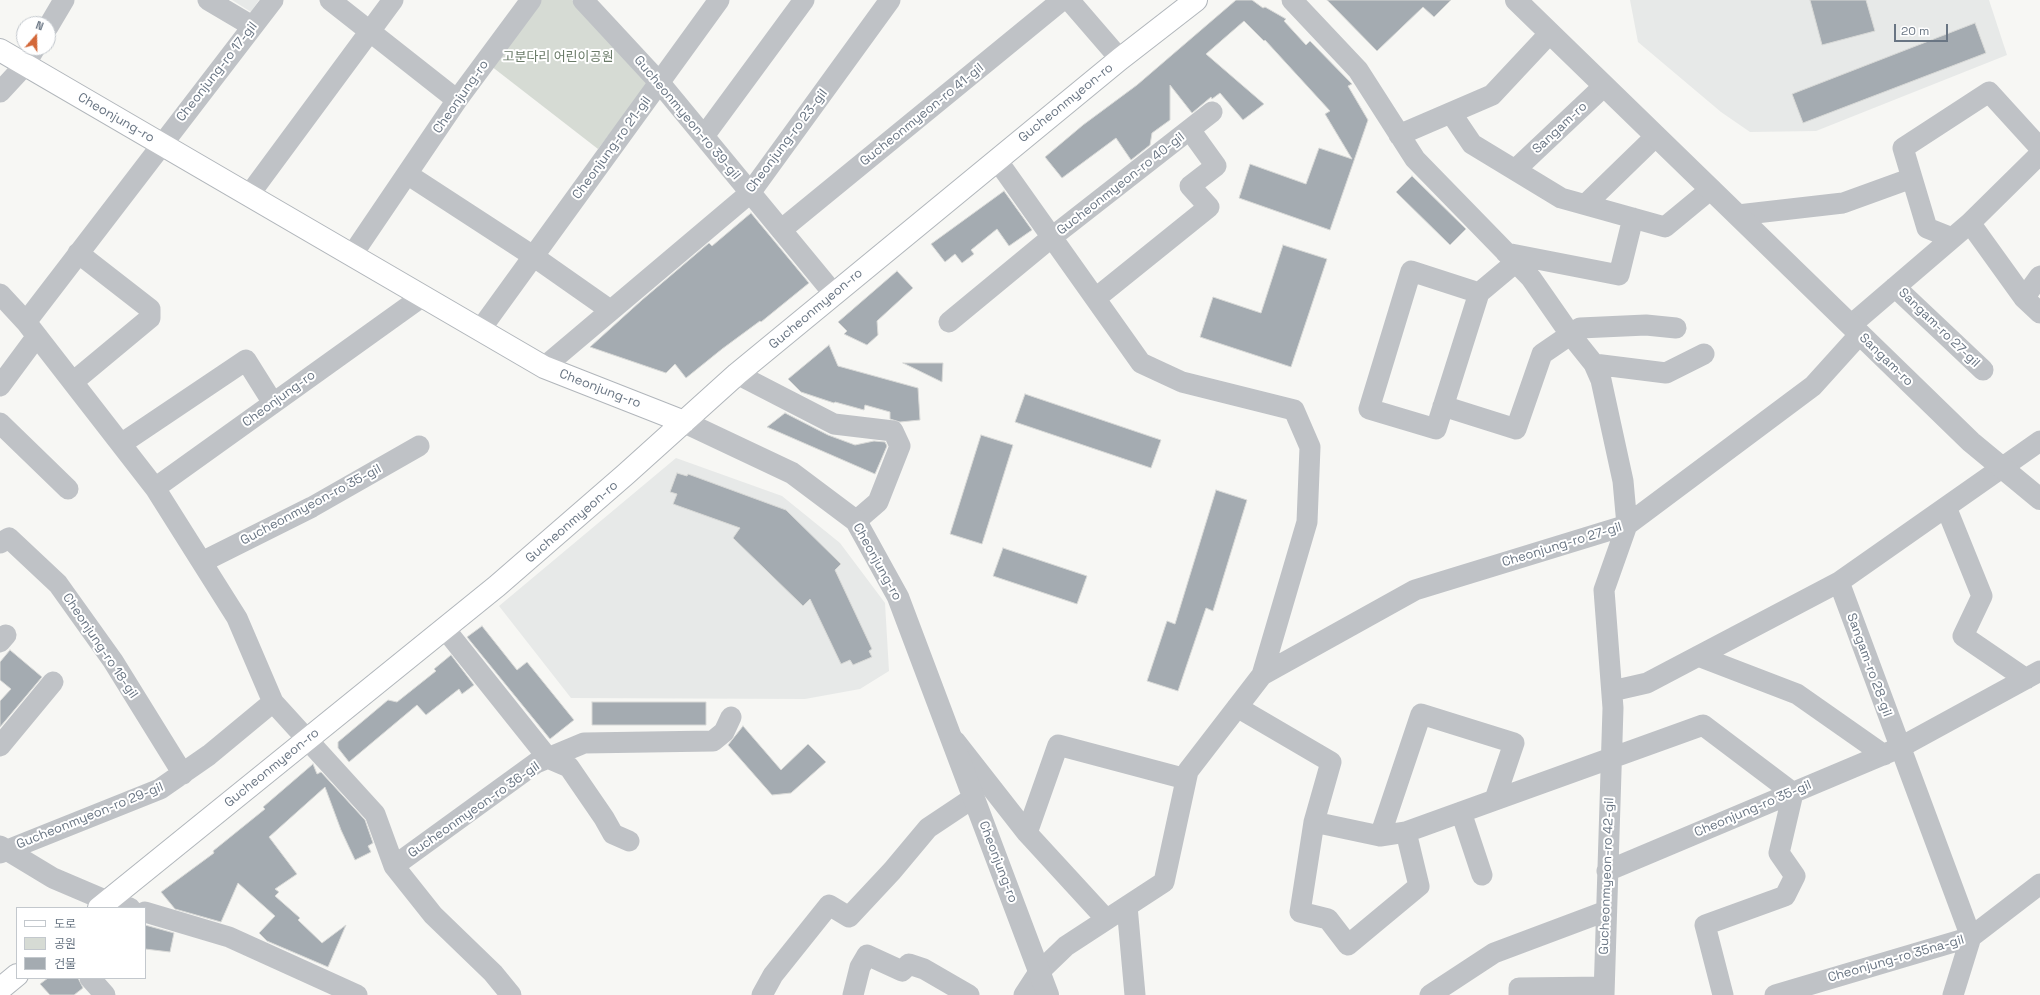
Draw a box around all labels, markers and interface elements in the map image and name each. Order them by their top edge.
north arrow [16,16,56,56]
scale bar [1896,16,1950,42]
text: N [34,18,46,34]
street label: Cheonjung-ro 17-gil [173,19,261,125]
text: 20 m [1901,23,1929,39]
park label: 고분다리 어린이공원 [503,49,613,65]
street label: Gucheonmyeon-ro 39-gil [631,53,743,183]
street label: Cheonjung-ro [430,57,492,137]
street label: Gucheonmyeon-ro 41-gil [857,60,987,170]
street label: Gucheonmyeon-ro [1016,60,1116,146]
street label: Cheonjung-ro 23-gil [743,86,831,196]
street label: Cheonjung-ro [75,90,157,146]
street label: Cheonjung-ro 21-gil [569,94,655,202]
street label: Sangam-ro [1529,99,1591,157]
street label: Gucheonmyeon-ro 40-gil [1054,129,1188,239]
street label: Gucheonmyeon-ro [766,265,866,353]
street label: Sangam-ro 27-gil [1895,285,1983,371]
street label: Sangam-ro [1856,330,1916,390]
street label: Cheonjung-ro [557,366,643,412]
street label: Cheonjung-ro [240,367,318,431]
street label: Gucheonmyeon-ro 35-gil [238,461,384,549]
street label: Gucheonmyeon-ro [523,478,621,566]
street label: Cheonjung-ro 27-gil [1500,519,1624,571]
street label: Cheonjung-ro [849,521,905,603]
street label: Cheonjung-ro 18-gil [59,590,141,702]
street label: Sangam-ro 28-gil [1843,611,1895,719]
street label: Gucheonmyeon-ro [222,725,322,811]
street label: Gucheonmyeon-ro 36-gil [405,759,543,861]
street label: Cheonjung-ro 35-gil [1692,777,1814,841]
street label: Gucheonmyeon-ro 29-gil [14,779,166,853]
street label: Gucheonmyeon-ro 42-gil [1596,797,1618,955]
street label: Cheonjung-ro [975,819,1021,905]
legend [16,907,146,979]
text: 도로 [54,916,76,932]
street label: Cheonjung-ro 35na-gil [1826,932,1966,986]
text: 공원 [54,936,76,952]
text: 건물 [54,956,76,972]

